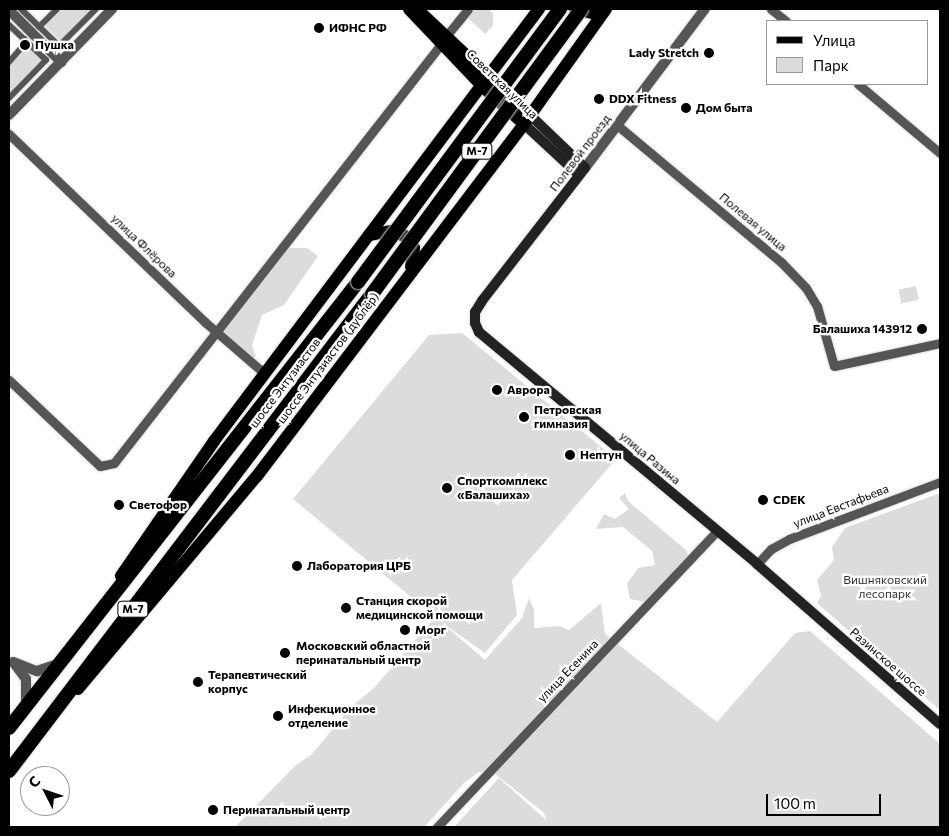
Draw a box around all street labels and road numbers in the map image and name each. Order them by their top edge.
street label: Советская улица [463,46,541,122]
street label: Полевой проезд [547,112,613,194]
road number: М-7 [461,142,493,160]
street label: Полевая улица [716,190,790,254]
street label: улица Флёрова [108,211,180,281]
street label: шоссе Энтузиастов (дублёр) [274,290,382,426]
street label: шоссе Энтузиастов [247,335,323,431]
street label: улица Разина [617,429,683,487]
street label: улица Евстафьева [791,481,891,531]
road number: М-7 [117,600,149,618]
street label: Разинское шоссе [847,625,929,699]
street label: улица Есенина [535,637,601,705]

